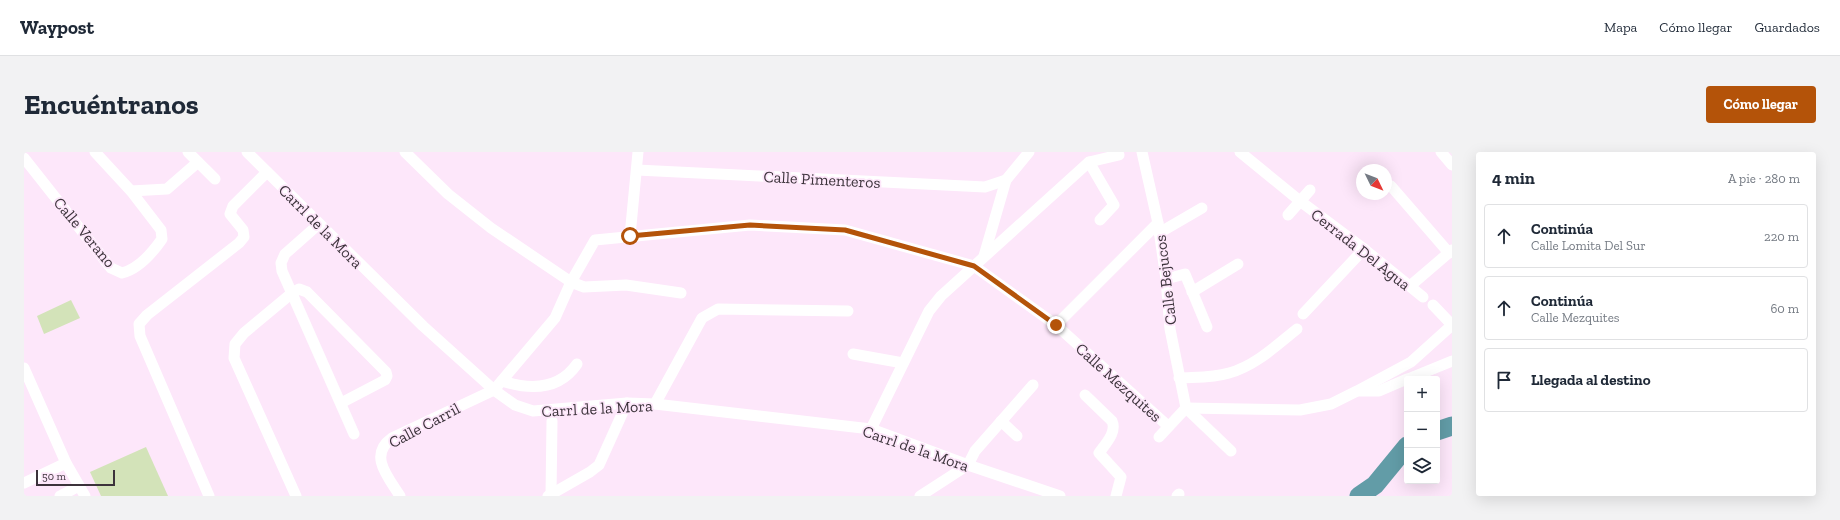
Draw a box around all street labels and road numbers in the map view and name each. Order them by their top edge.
street label: Calle Pimenteros [763,167,881,192]
street label: Carrl de la Mora [275,180,367,273]
street label: Calle Verano [50,193,119,271]
street label: Cerrada Del Agua [1307,205,1414,294]
street label: Calle Bejucos [1151,234,1180,326]
street label: Calle Mezquites [1072,339,1165,426]
street label: Carrl de la Mora [541,396,653,421]
street label: Calle Carril [385,399,463,452]
street label: Carrl de la Mora [860,421,972,476]

